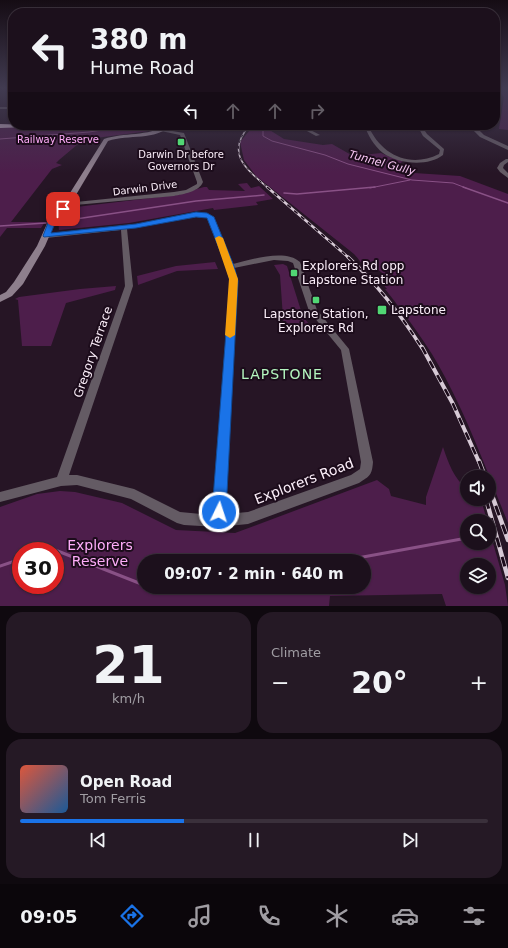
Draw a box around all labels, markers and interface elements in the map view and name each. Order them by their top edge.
text: 380 m [90,23,187,56]
icon: left [24,24,76,76]
text: Hume Road [90,57,194,78]
icon: left [180,100,202,122]
icon: ahead [222,100,244,122]
icon: ahead [264,100,286,122]
icon: right [306,100,328,122]
park label: Railway Reserve [17,134,99,145]
marker: Darwin Dr before Governors Dr [176,137,186,147]
water label: Tunnel Gully [347,148,417,178]
place label: Darwin Dr before Governors Dr [138,149,224,172]
street label: Darwin Drive [112,179,178,197]
pin [46,192,80,226]
icon: arrive [52,198,74,220]
place label: Explorers Rd opp Lapstone Station [302,259,404,287]
marker: Explorers Rd opp Lapstone Station [289,268,299,278]
marker: Lapstone Station, Explorers Rd [311,295,321,305]
place label: Lapstone [391,303,446,317]
street label: Gregory Terrace [71,304,115,400]
marker: Lapstone [376,304,388,316]
place label: Lapstone Station, Explorers Rd [263,307,369,335]
district label: LAPSTONE [241,366,323,382]
street label: Explorers Road [252,455,356,507]
map controls [460,470,496,594]
button: sound [460,470,496,506]
position arrow [198,491,240,533]
button: search [460,514,496,550]
park label: Explorers Reserve [67,537,133,569]
speed limit sign: 30 [12,542,64,594]
button: layers [460,558,496,594]
text: 09:07 · 2 min · 640 m [164,565,344,583]
text: 21 [92,635,165,695]
text: Climate [271,645,321,660]
text: 20° [351,665,408,700]
text: − [271,670,289,695]
text: + [470,670,488,695]
text: km/h [112,691,145,706]
text: Open Road [80,773,172,791]
text: Tom Ferris [80,791,146,806]
icon: previous [87,829,109,851]
icon: pause [243,829,265,851]
icon: next [399,829,421,851]
icon: directions [118,902,146,930]
icon: music [186,902,214,930]
icon: phone [255,902,283,930]
icon: climate [323,902,351,930]
icon: car [391,902,419,930]
icon: filters [460,902,488,930]
text: 09:05 [20,906,77,927]

